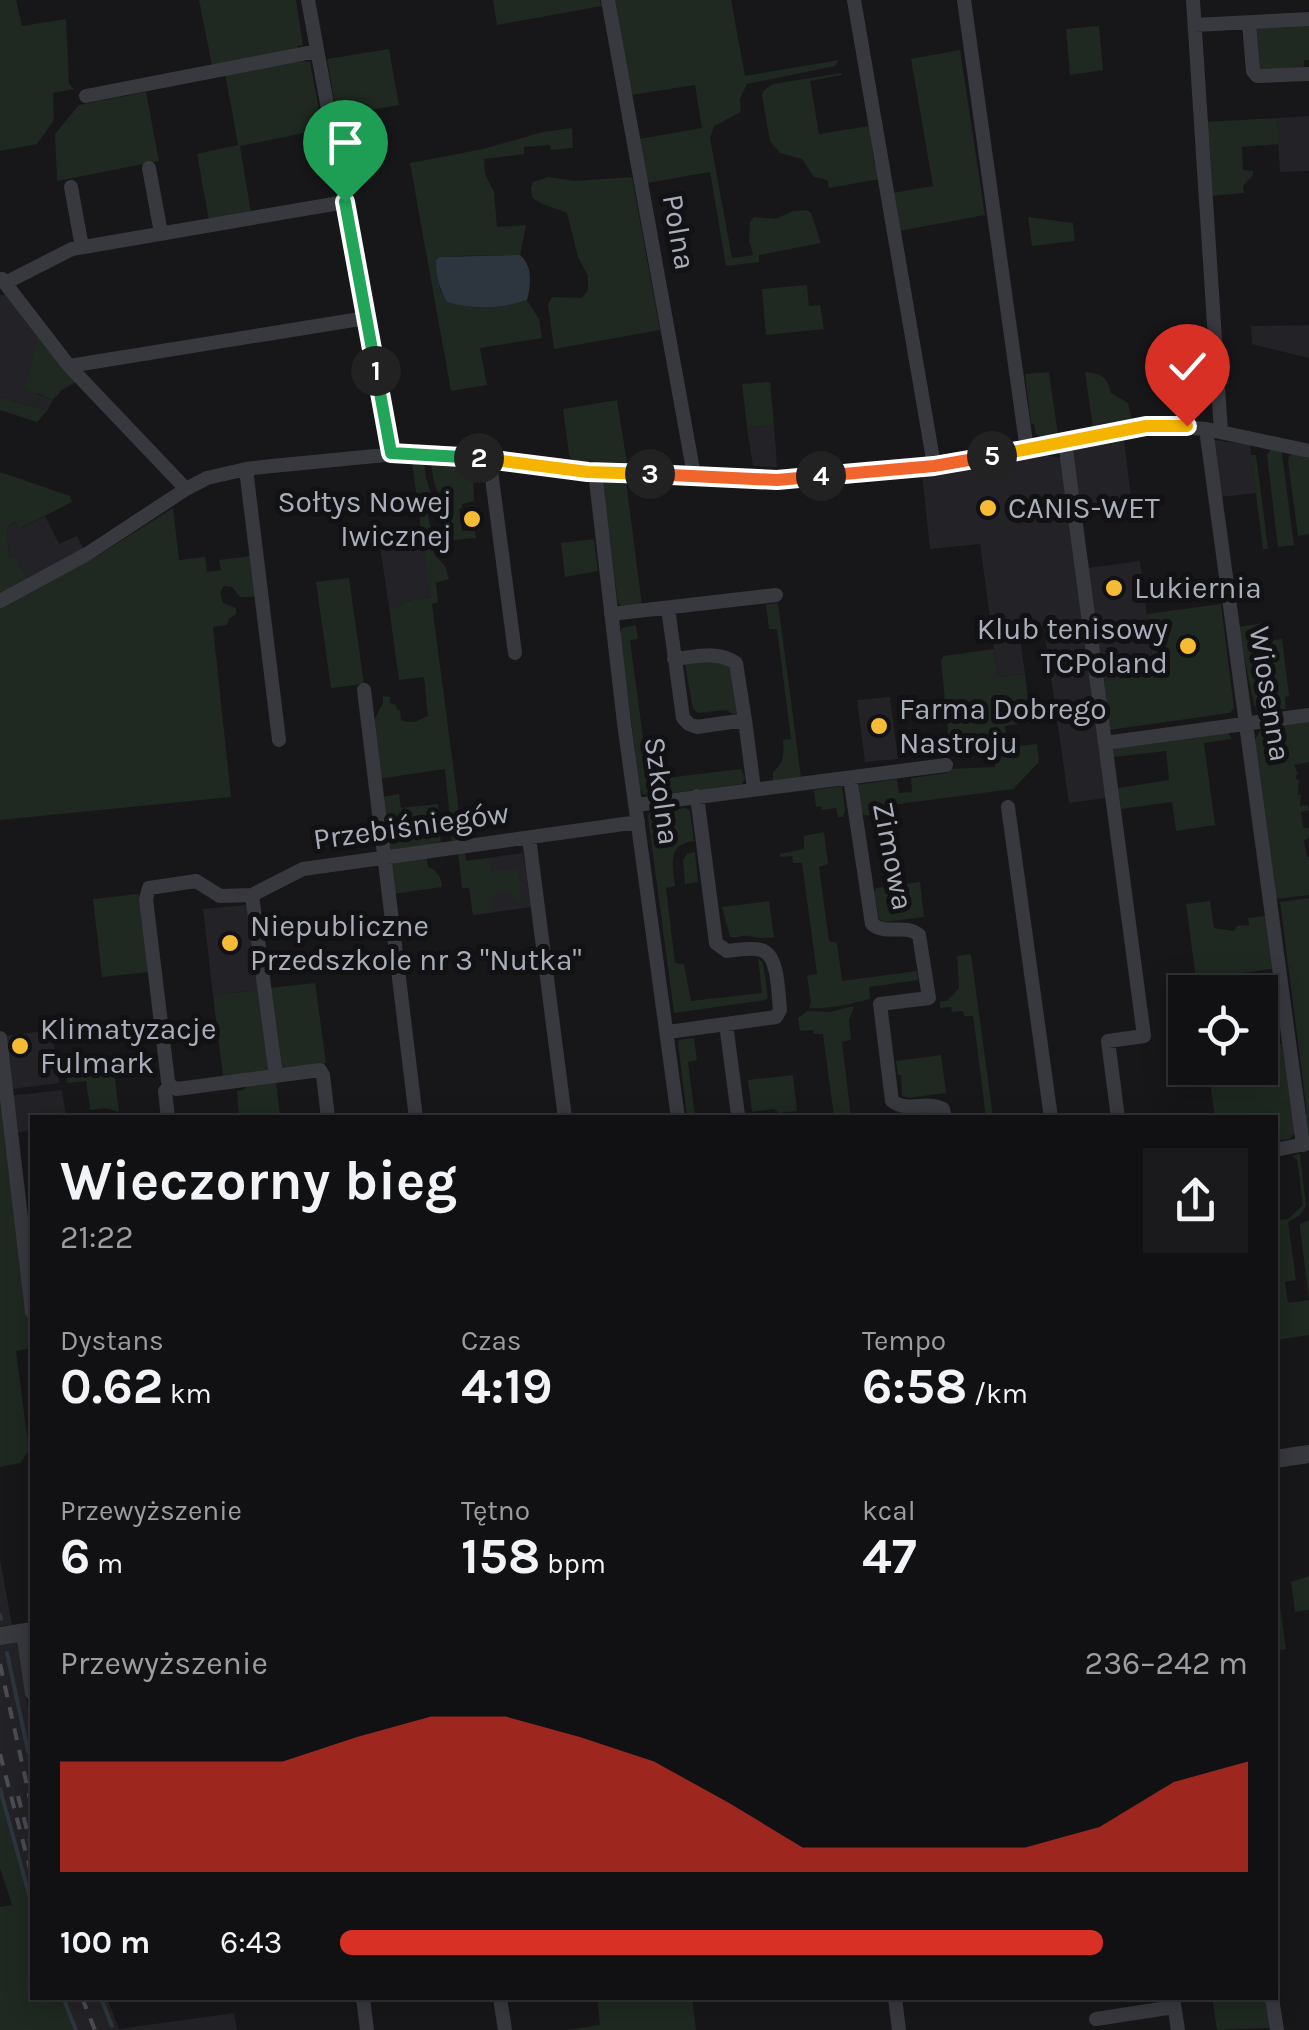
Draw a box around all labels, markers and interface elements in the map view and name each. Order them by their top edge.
pin [303,100,388,203]
icon: arrive [318,115,373,170]
street label: Polna [655,191,703,273]
pin [1145,324,1230,427]
icon: check [1160,339,1215,394]
pin: 1 [351,346,401,396]
text: 1 [371,354,381,387]
pin: 5 [967,431,1017,481]
pin: 2 [454,433,504,483]
text: 5 [984,439,1000,472]
text: 2 [471,441,487,474]
pin: 3 [625,449,675,499]
pin: 4 [796,451,846,501]
text: 3 [641,457,659,490]
text: 4 [813,459,829,492]
place label: Sołtys Nowej Iwicznej [277,484,452,554]
place label: CANIS-WET [1008,490,1160,526]
marker: CANIS-WET [977,497,999,519]
marker: Sołtys Nowej Iwicznej [461,508,483,530]
place label: Lukiernia [1134,570,1262,606]
marker: Lukiernia [1103,577,1125,599]
place label: Klub tenisowy TCPoland [977,611,1168,681]
street label: Wiosenna [1242,624,1298,764]
marker: Klub tenisowy TCPoland [1177,635,1199,657]
place label: Farma Dobrego Nastroju [899,691,1107,761]
marker: Farma Dobrego Nastroju [868,715,890,737]
street label: Szkolna [637,735,687,847]
street label: Przebiśniegów [311,794,511,858]
street label: Zimowa [865,799,921,913]
place label: Niepubliczne Przedszkole nr 3 "Nutka" [250,908,582,978]
marker: Niepubliczne Przedszkole nr 3 "Nutka" [219,932,241,954]
map controls [1168,975,1278,1085]
button: locate [1168,975,1278,1085]
place label: Klimatyzacje Fulmark [40,1011,216,1081]
marker: Klimatyzacje Fulmark [9,1035,31,1057]
button: share [1143,1148,1248,1253]
text: Wieczorny bieg [60,1149,457,1213]
text: 21:22 [60,1219,134,1256]
text: Dystans [60,1324,164,1357]
text: Czas [461,1324,522,1357]
text: Tempo [862,1324,946,1357]
text: 0.62 [60,1357,163,1416]
text: 4:19 [461,1357,553,1416]
text: 6:58 [862,1357,967,1416]
text: km [163,1377,212,1410]
text: /km [967,1377,1028,1410]
text: Przewyższenie [60,1494,242,1527]
text: Tętno [461,1494,530,1527]
text: kcal [862,1494,915,1527]
text: 6 [60,1527,90,1586]
text: 158 [461,1527,540,1586]
text: 47 [862,1527,917,1586]
text: m [90,1547,123,1580]
text: bpm [540,1547,606,1580]
text: Przewyższenie [60,1645,268,1682]
text: 236–242 m [1085,1645,1248,1682]
text: 100 m [60,1924,150,1961]
text: 6:43 [220,1924,282,1961]

